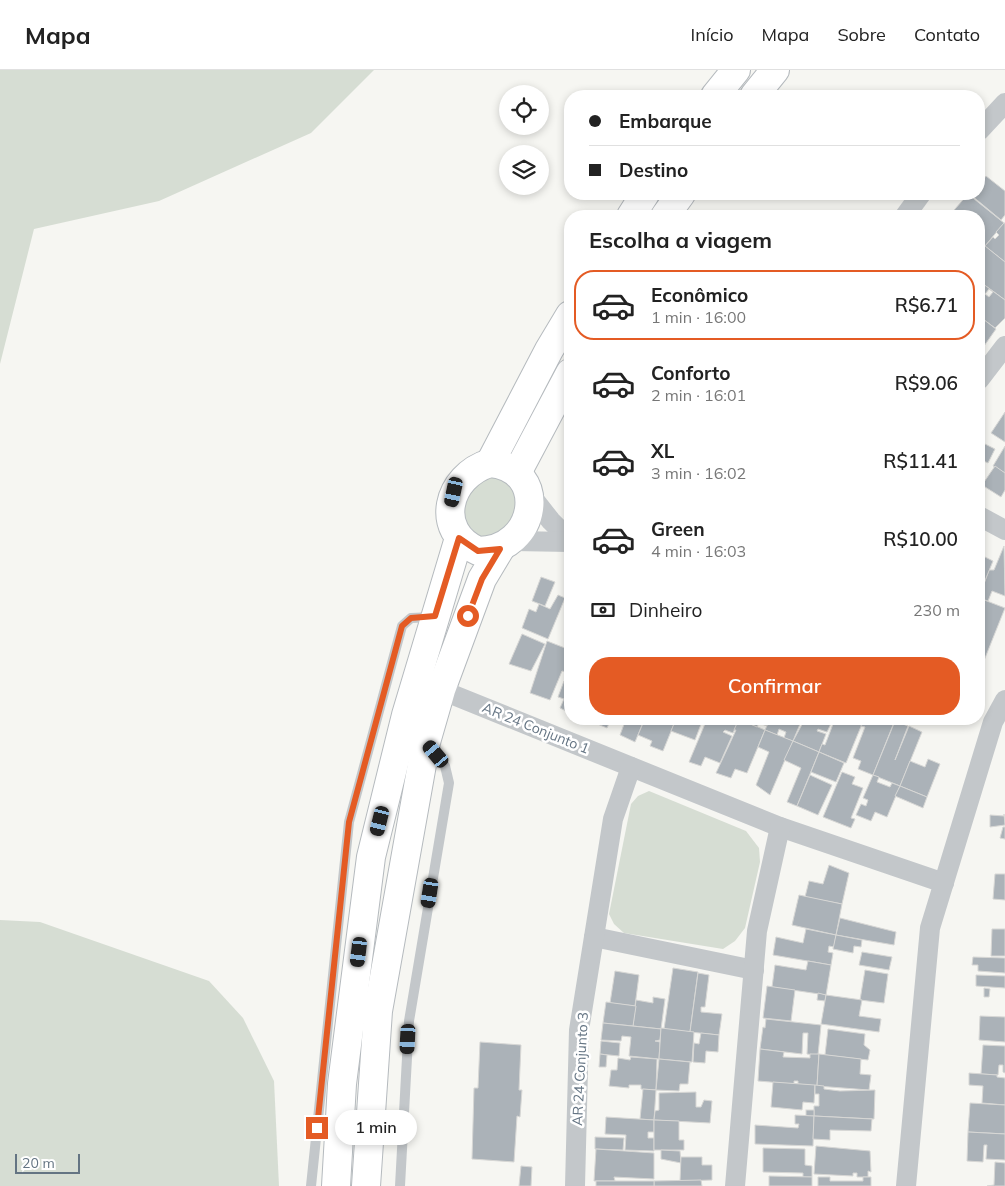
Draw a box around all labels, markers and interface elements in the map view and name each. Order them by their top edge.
text: Mapa [25,20,91,50]
text: Início [691,23,734,46]
text: Mapa [762,23,809,46]
text: Sobre [837,23,886,46]
text: Contato [914,23,980,46]
map controls [499,85,549,195]
button: locate [499,85,549,135]
text: Embarque [619,109,712,133]
button: layers [499,145,549,195]
text: Destino [619,158,688,182]
text: Escolha a viagem [589,226,772,254]
icon: car [591,283,636,328]
text: Econômico [651,283,748,307]
text: R$6.71 [895,293,958,317]
text: 1 min · 16:00 [651,307,746,327]
icon: car [591,361,636,406]
text: Conforto [651,361,730,385]
text: R$9.06 [895,371,958,395]
text: 2 min · 16:01 [651,385,746,405]
icon: car [591,439,636,484]
text: XL [651,439,674,463]
text: R$11.41 [883,449,958,473]
text: 3 min · 16:02 [651,463,746,483]
car [443,476,464,508]
icon: car [591,517,636,562]
text: Green [651,517,705,541]
text: R$10.00 [883,527,958,551]
text: 4 min · 16:03 [651,541,746,561]
icon: cash [589,596,617,624]
text: Dinheiro [629,598,702,622]
text: 230 m [913,600,960,620]
route start [457,605,479,627]
button: Confirmar [589,657,960,715]
street label: AR 24 Conjunto 1 [480,698,592,758]
car [420,738,451,770]
car [369,805,390,837]
car [420,877,439,909]
car [349,936,368,968]
street label: AR 24 Conjunto 3 [568,1012,592,1126]
car [399,1024,416,1054]
callout: 1 min [334,1110,417,1146]
route end [306,1117,328,1139]
text: 1 min [355,1117,397,1137]
scale bar [15,1151,80,1174]
text: 20 m [22,1154,55,1172]

